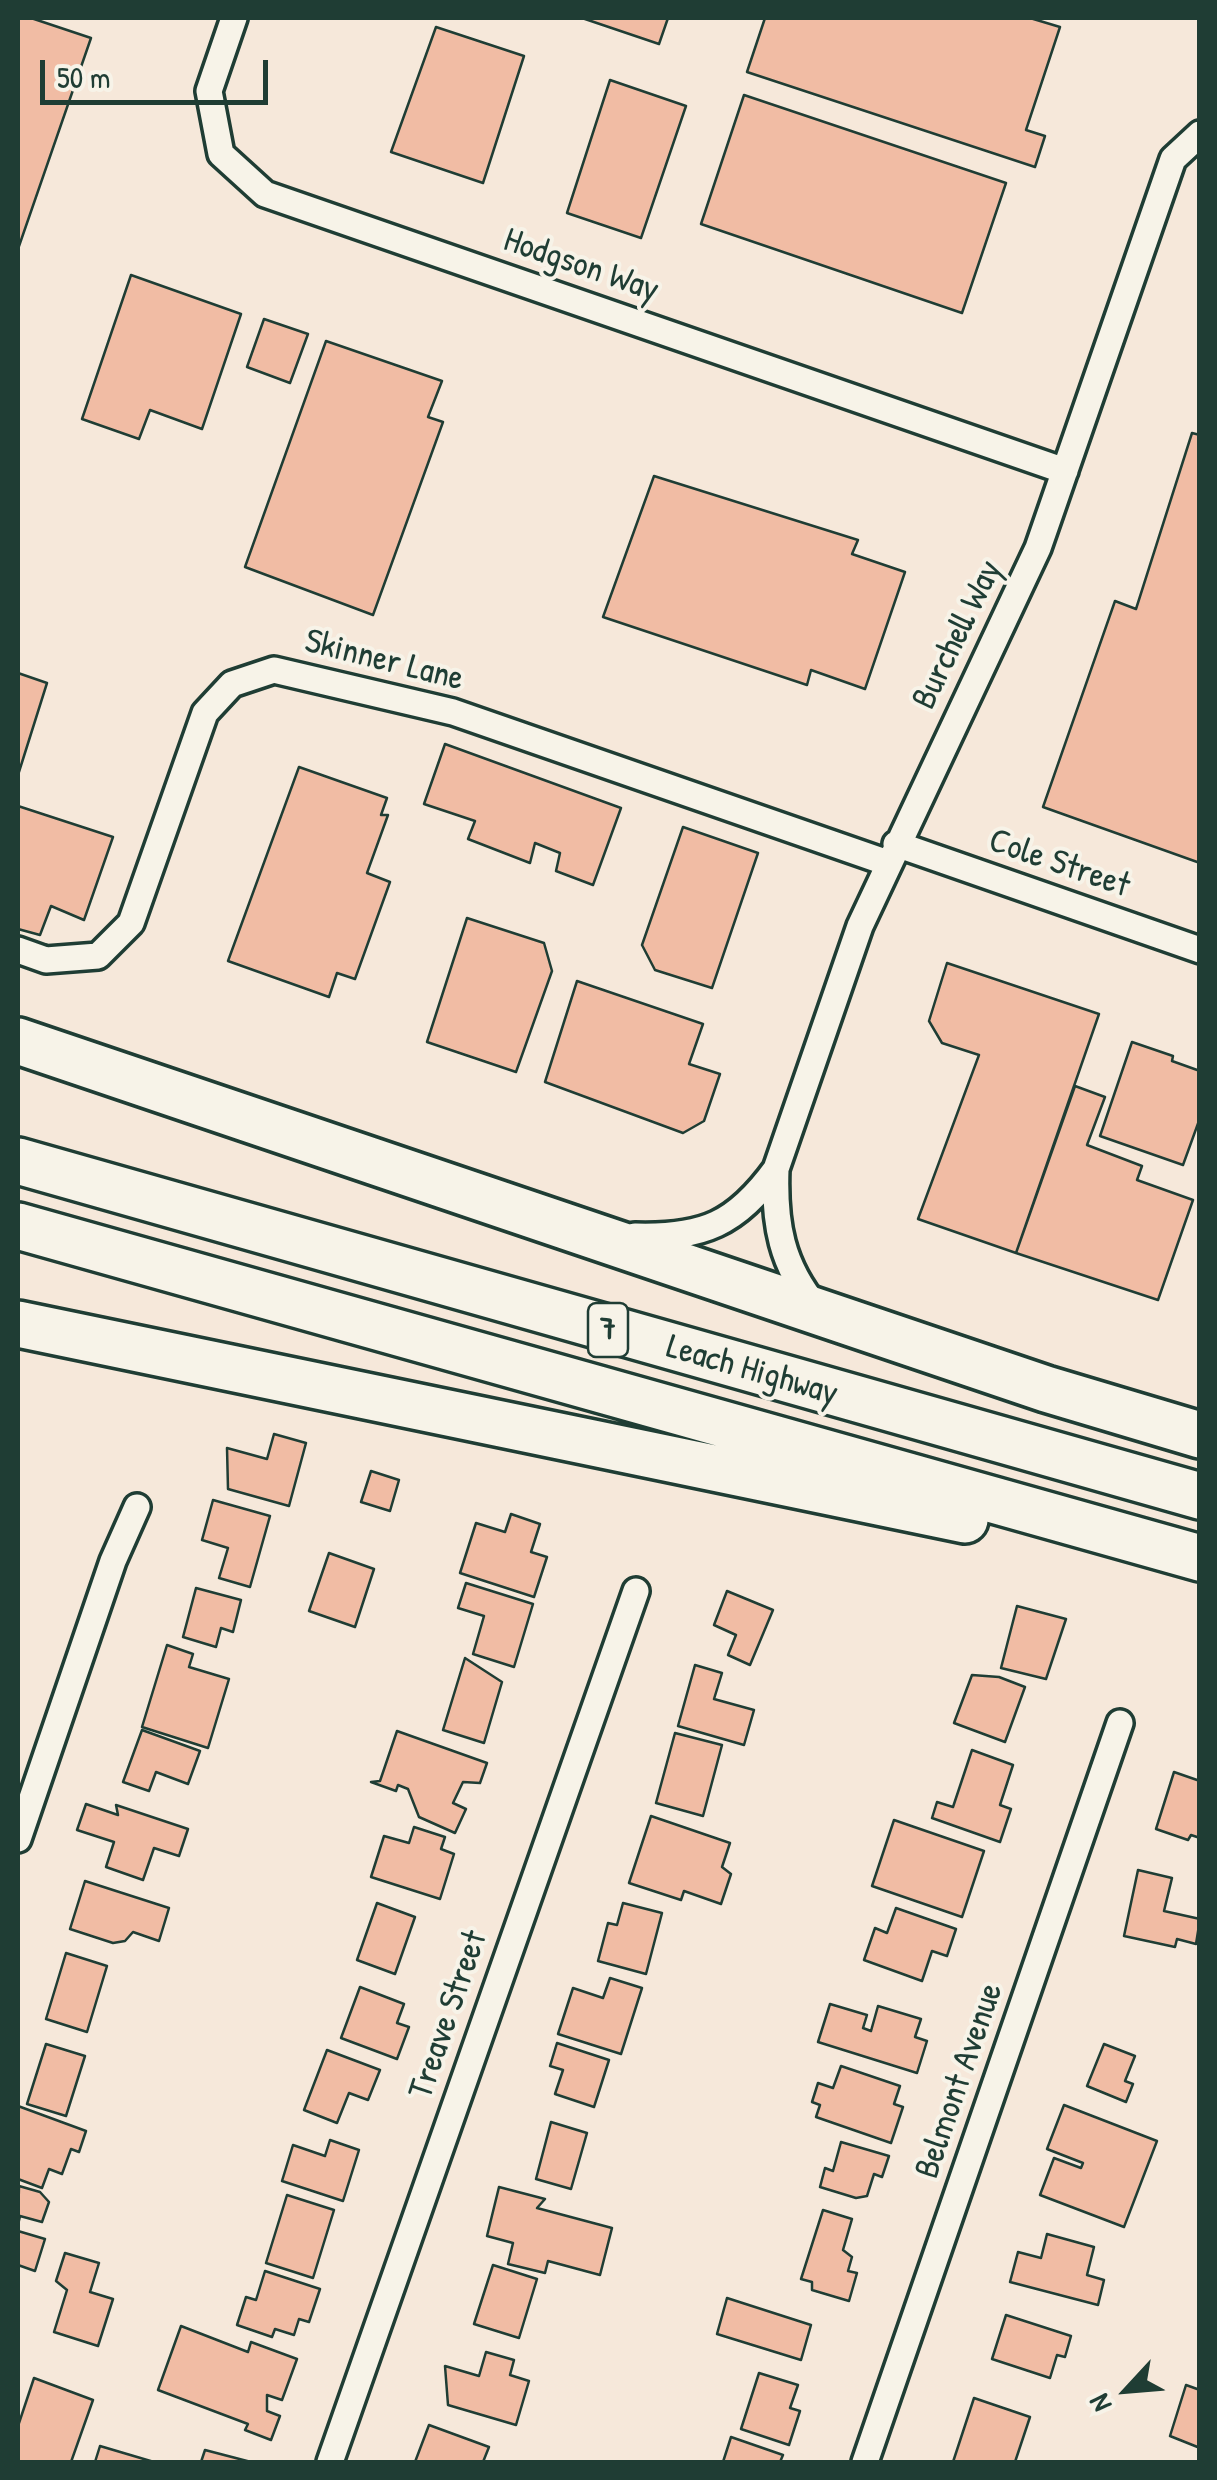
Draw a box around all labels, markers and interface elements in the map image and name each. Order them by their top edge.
scale bar [45,40,272,102]
text: 50 m [57,57,110,97]
street label: Hodgson Way [498,220,664,312]
street label: Burchell Way [904,554,1012,716]
street label: Skinner Lane [300,621,468,701]
street label: Cole Street [983,820,1135,908]
road number: 7 [588,1303,628,1357]
street label: Leach Highway [662,1327,842,1415]
street label: Treave Street [401,1925,497,2105]
street label: Belmont Avenue [907,1978,1013,2184]
north arrow [1077,2340,1177,2440]
text: N [1080,2388,1120,2418]

